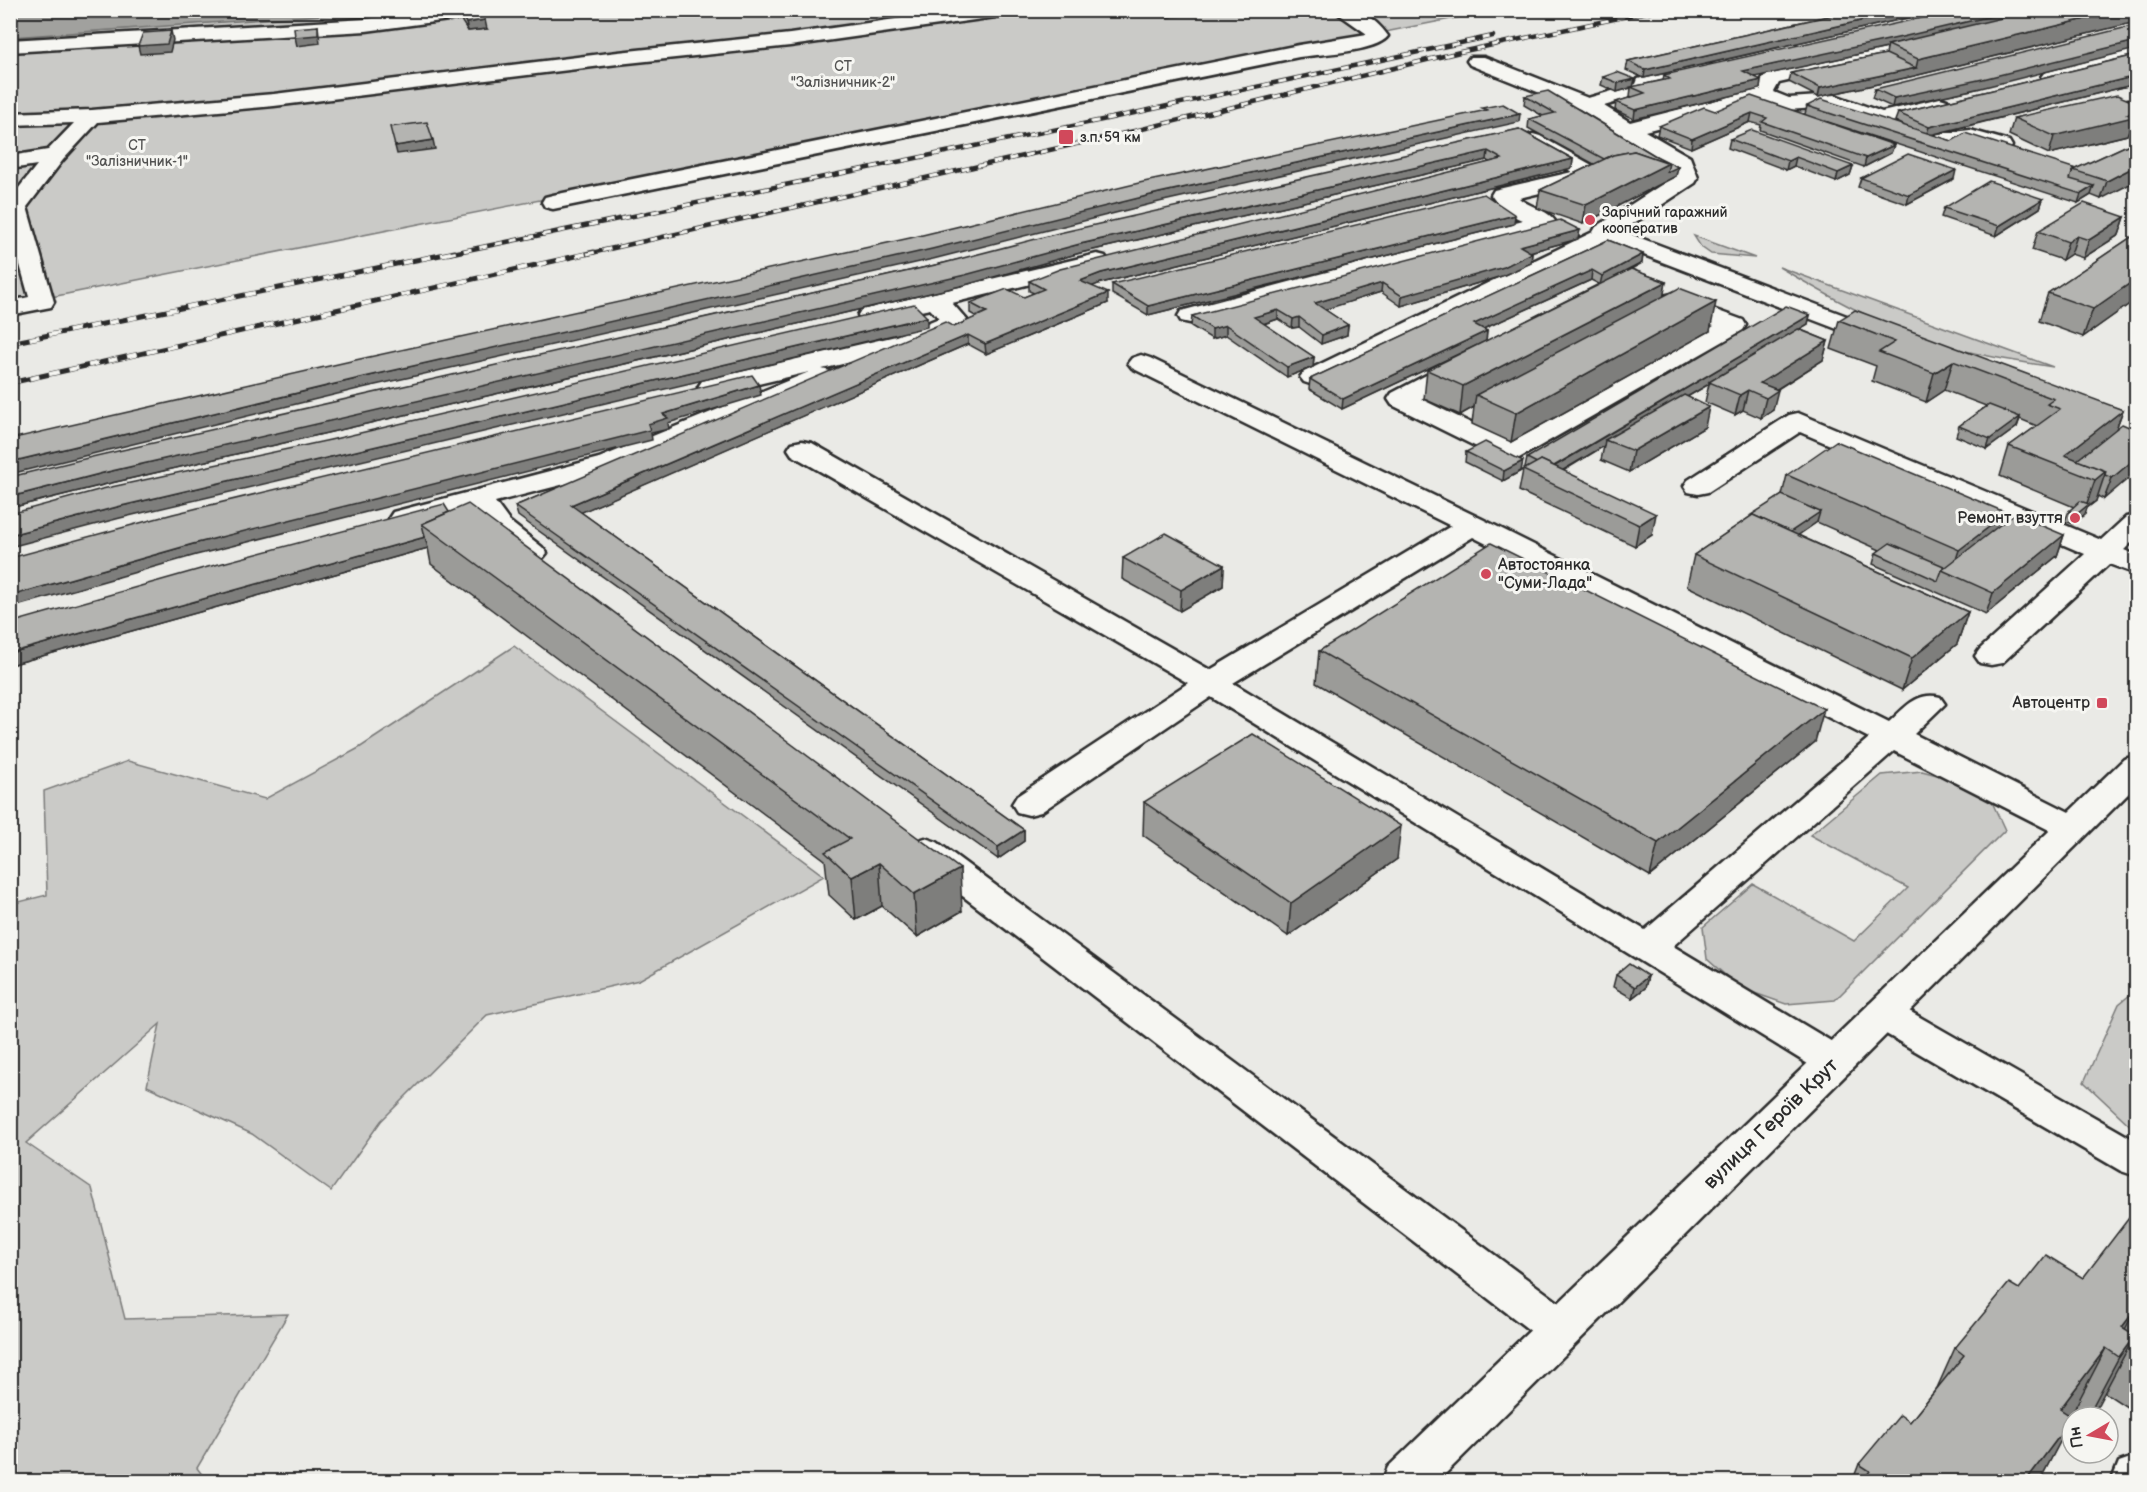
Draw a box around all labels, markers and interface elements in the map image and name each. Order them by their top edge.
park label: СТ "Залізничник-2" [791,58,895,91]
marker: з.п. 59 км [1057,128,1075,146]
place label: з.п. 59 км [1080,129,1141,146]
park label: СТ "Залізничник-1" [86,137,188,170]
place label: Зарічний гаражний кооператив [1602,204,1728,237]
marker: Зарічний гаражний кооператив [1583,213,1597,227]
place label: Ремонт взуття [1957,509,2063,528]
marker: Ремонт взуття [2068,511,2082,525]
place label: Автостоянка "Суми-Лада" [1497,556,1592,593]
marker: Автостоянка "Суми-Лада" [1479,567,1493,581]
place label: Автоцентр [2012,694,2090,713]
marker: Автоцентр [2095,696,2109,710]
street label: вулиця Героїв Крут [1699,1053,1844,1194]
north arrow [2060,1405,2120,1465]
text: Пн [2065,1425,2088,1449]

